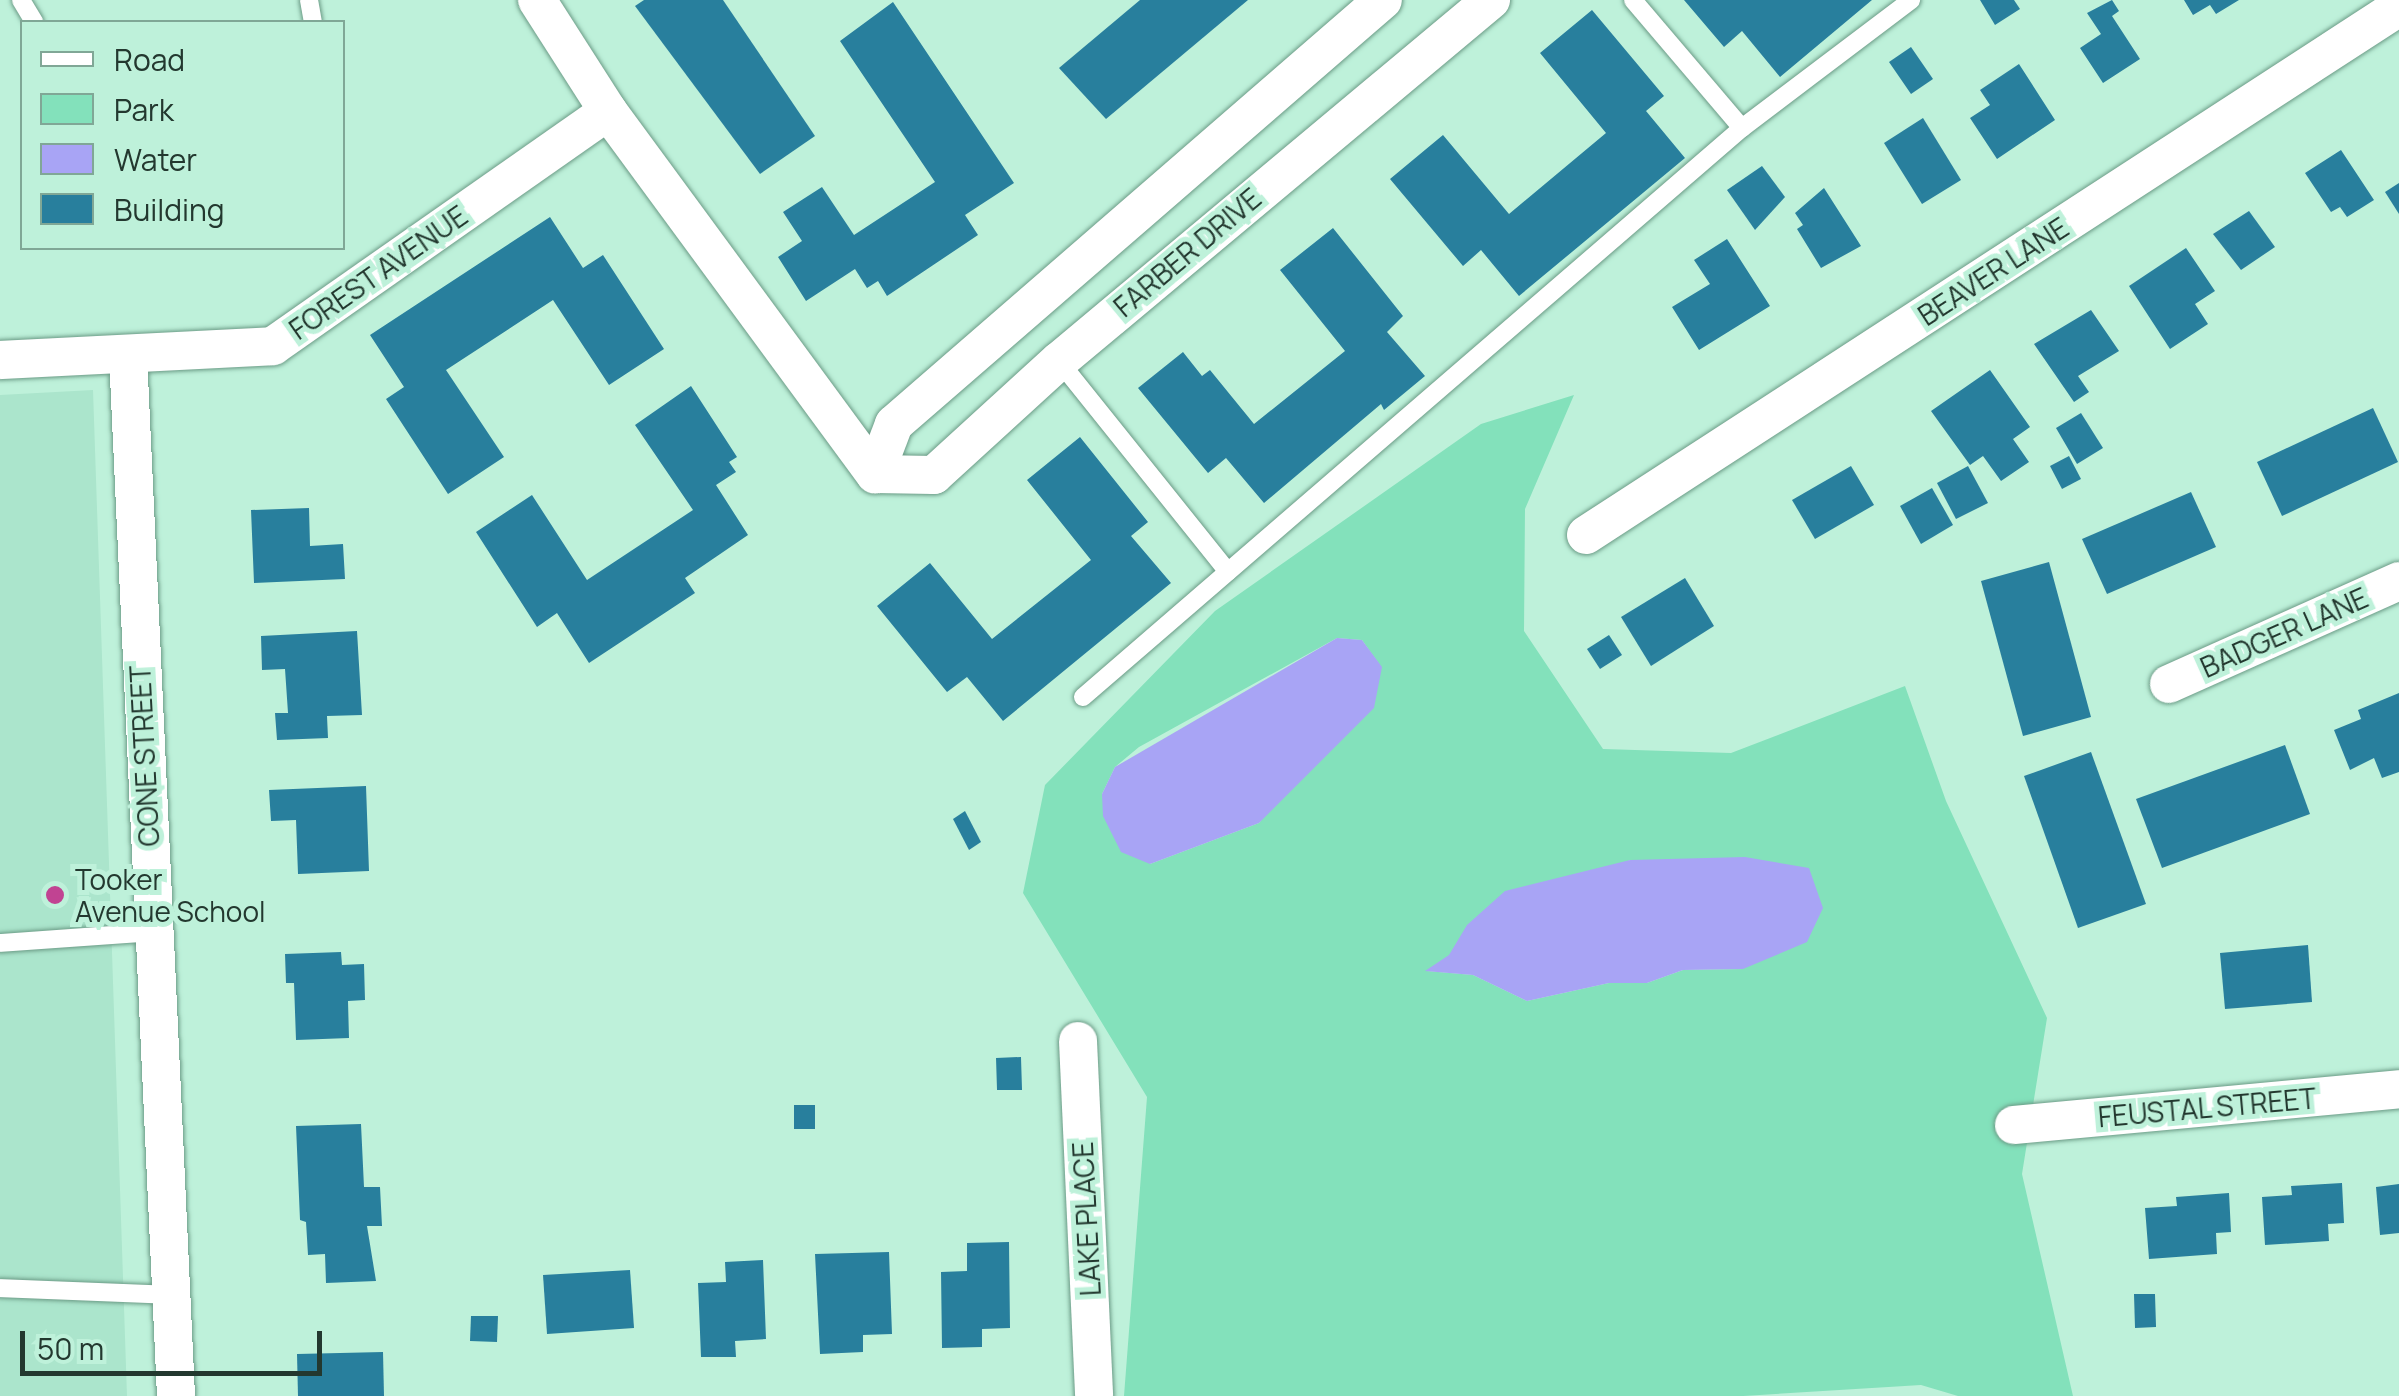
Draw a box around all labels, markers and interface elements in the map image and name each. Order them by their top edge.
legend [20,20,345,250]
text: Road [114,39,185,80]
text: Park [114,89,174,130]
text: Water [114,139,197,180]
street label: FARBER DRIVE [1107,181,1267,323]
text: Building [114,189,225,230]
street label: FOREST AVENUE [282,198,474,346]
street label: BEAVER LANE [1912,210,2074,332]
street label: BADGER LANE [2195,580,2373,684]
street label: CONE STREET [122,665,166,847]
place label: Tooker Avenue School [75,862,266,928]
marker: Tooker Avenue School [44,884,66,906]
street label: FEUSTAL STREET [2096,1081,2318,1133]
street label: LAKE PLACE [1065,1141,1107,1297]
scale bar [25,1311,328,1373]
text: 50 m [37,1328,104,1369]

